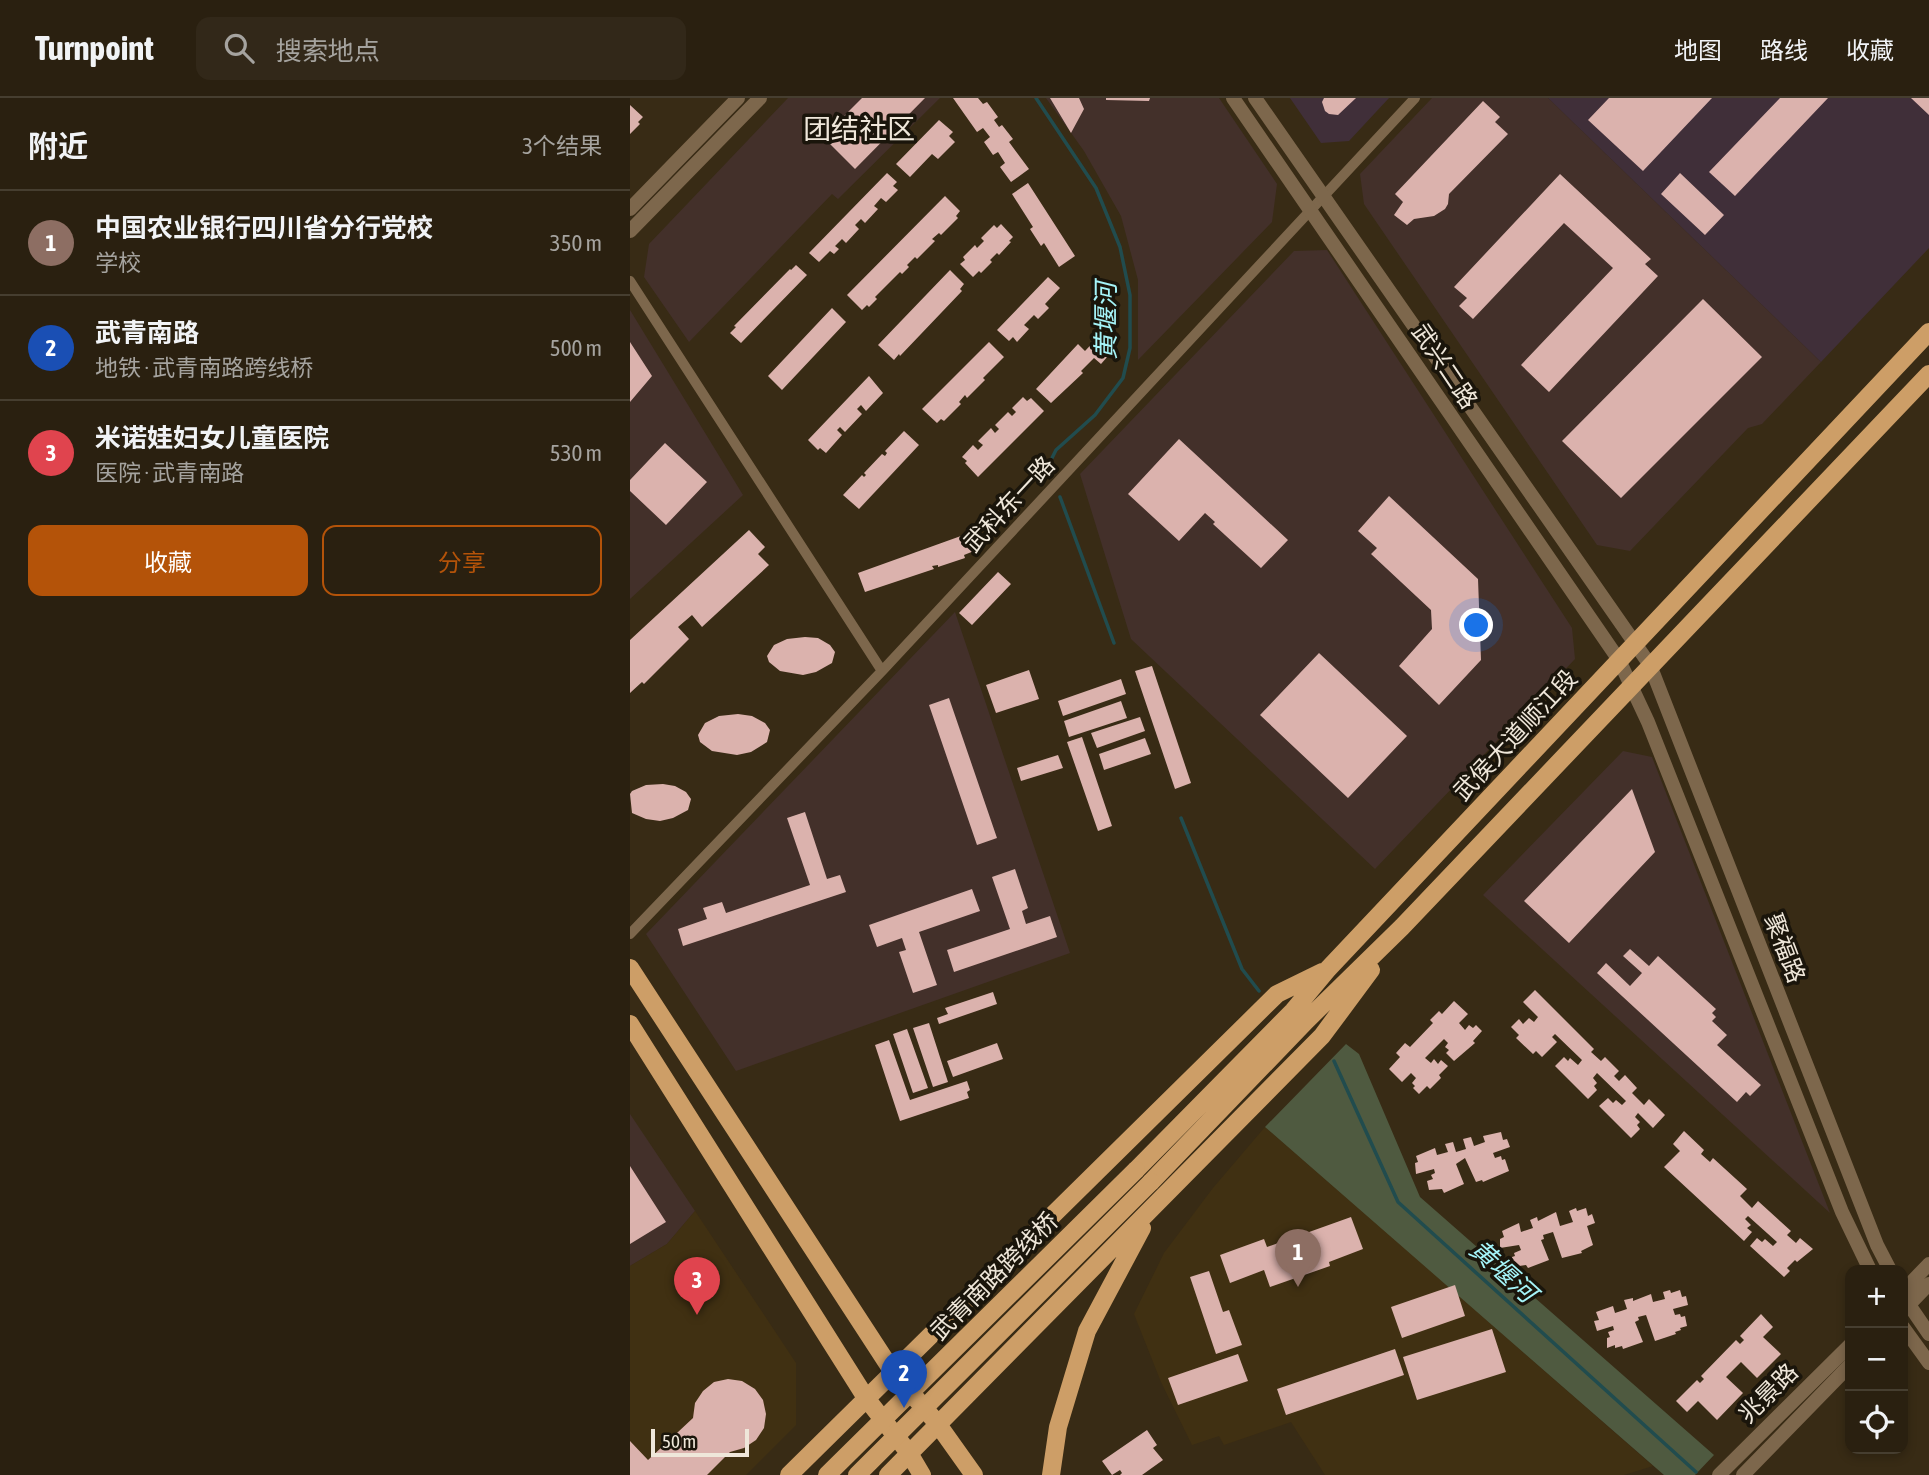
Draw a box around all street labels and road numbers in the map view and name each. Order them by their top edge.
street label: 武兴二路 [1407,319,1483,413]
street label: 武科东一路 [958,451,1060,557]
street label: 武侯大道顺江段 [1448,664,1582,806]
street label: 聚福路 [1759,910,1811,986]
street label: 武青南路跨线桥 [925,1207,1063,1345]
street label: 兆景路 [1733,1358,1803,1428]

